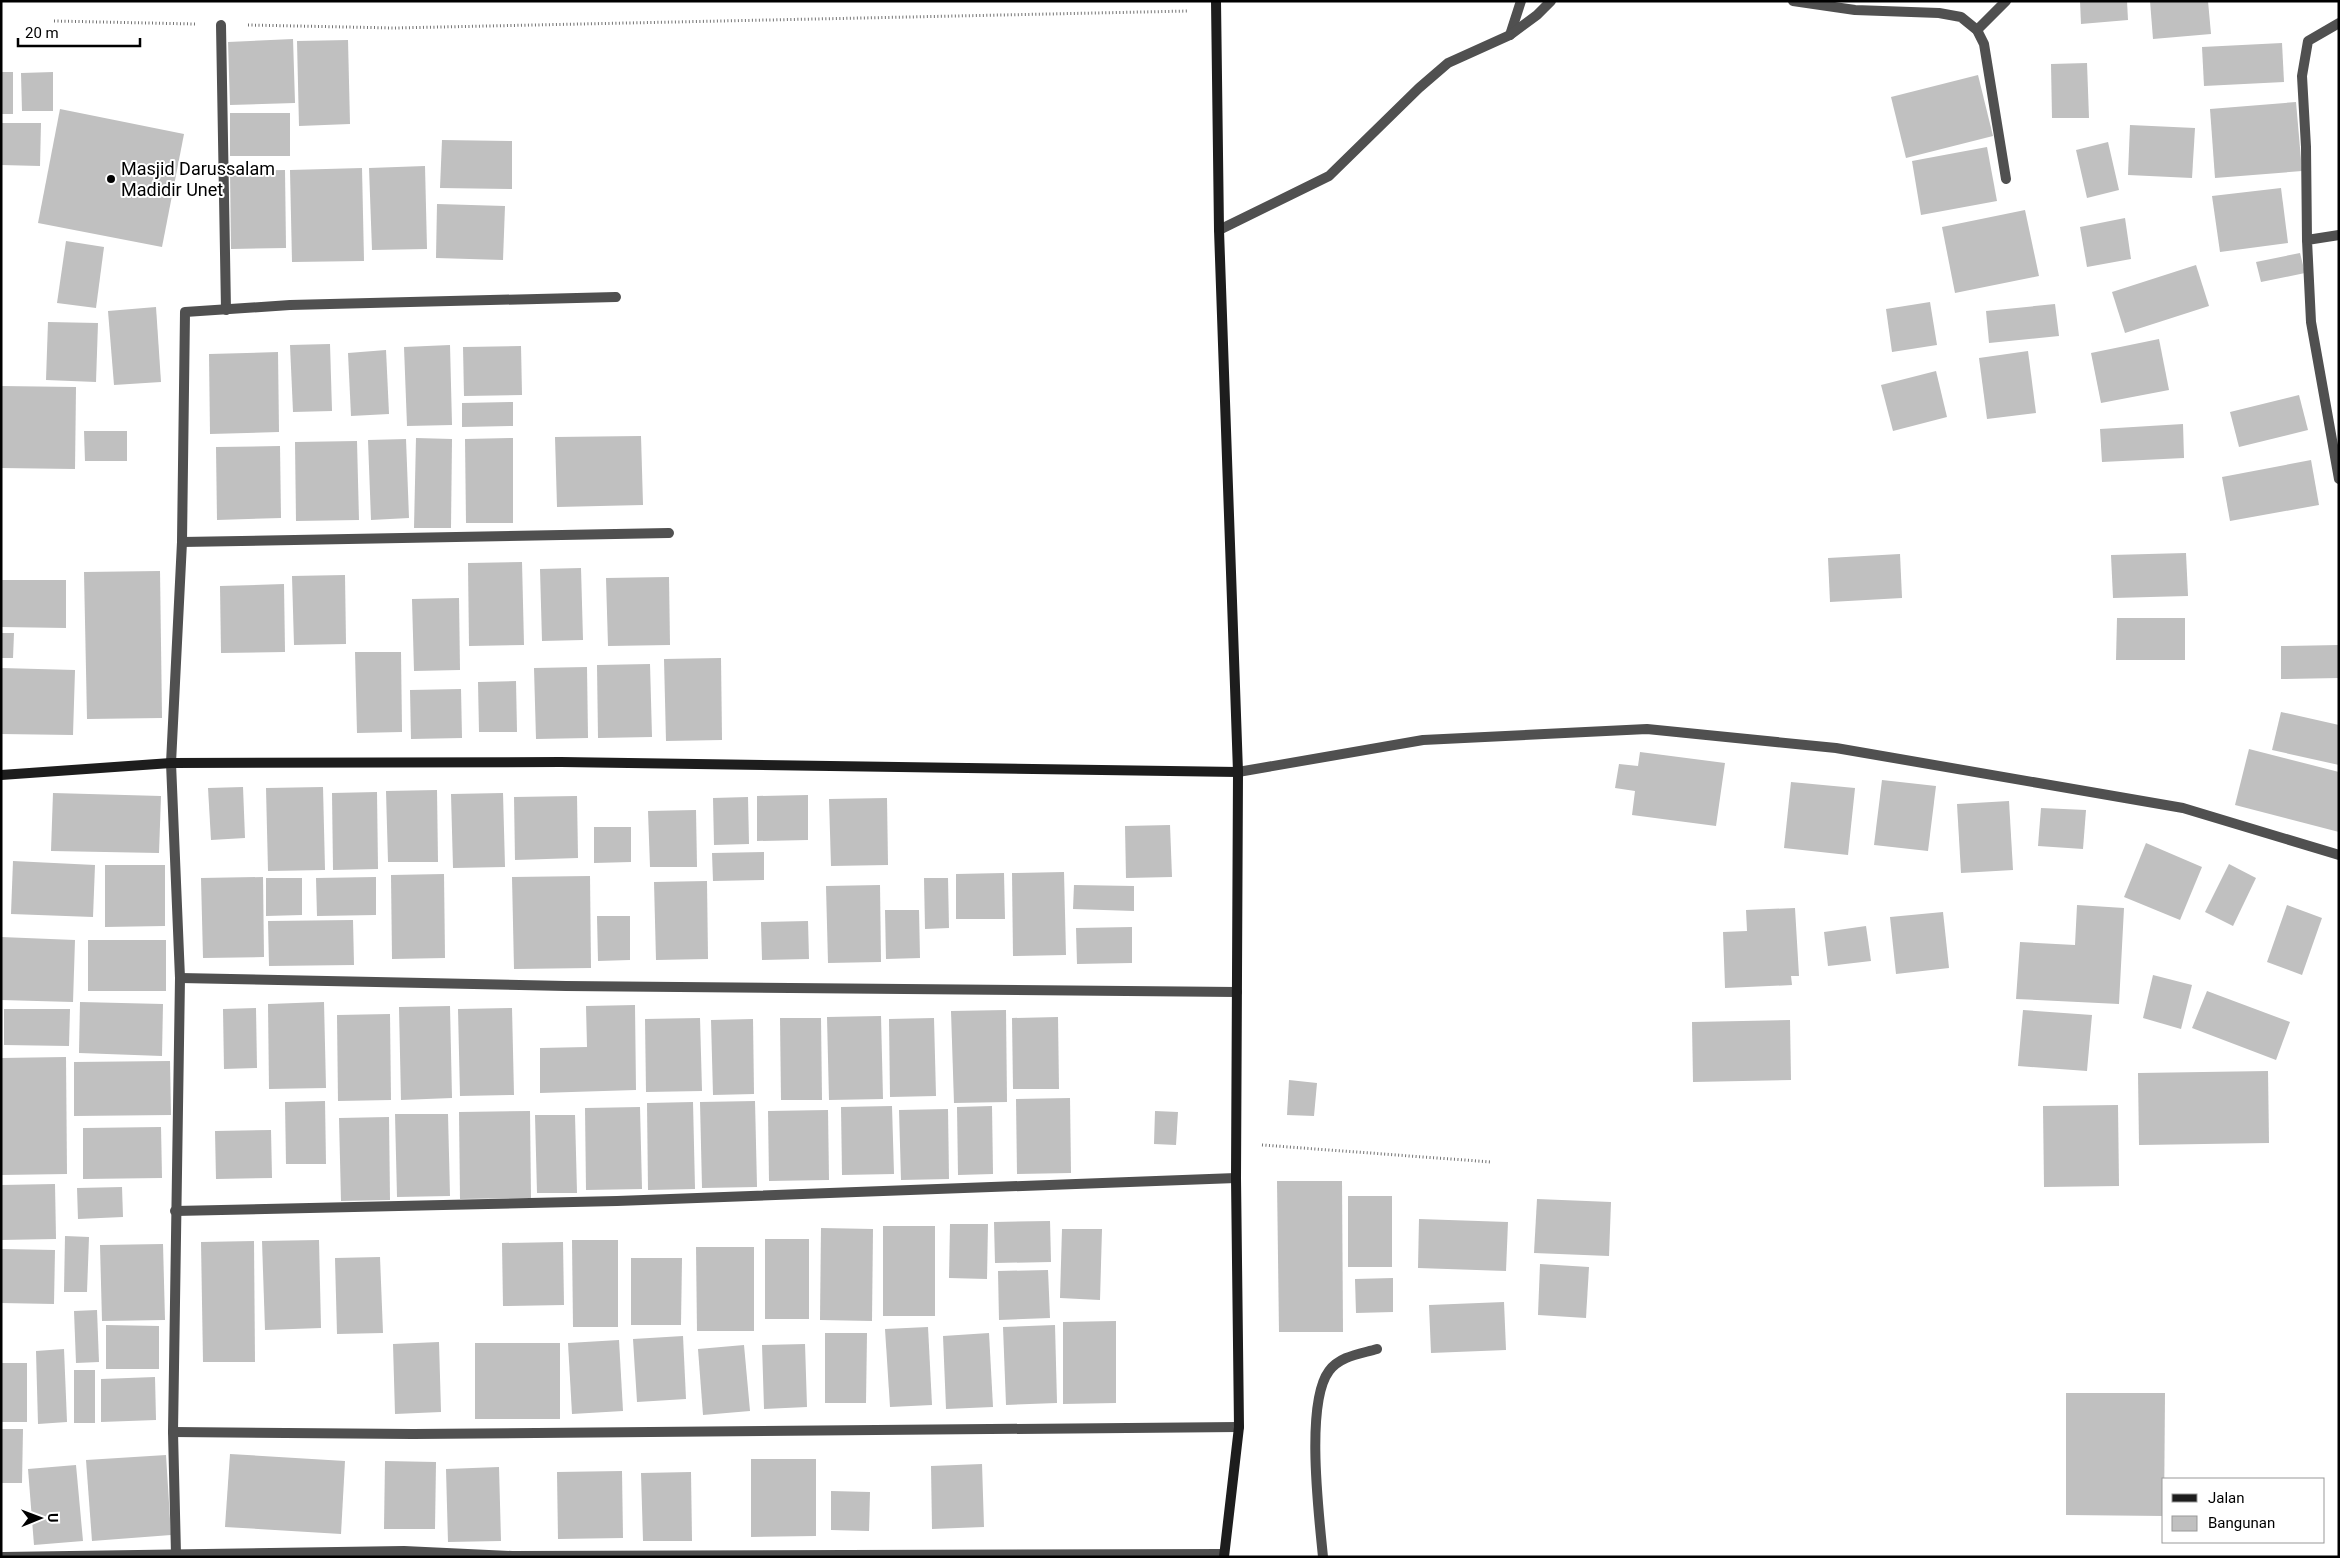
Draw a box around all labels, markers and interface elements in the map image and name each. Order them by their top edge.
scale bar [18,15,140,47]
text: 20 m [25,24,59,42]
place label: Masjid Darussalam Madidir Unet [121,158,275,200]
marker: Masjid Darussalam Madidir Unet [105,173,117,185]
legend [2162,1478,2325,1543]
text: Jalan [2208,1489,2245,1507]
north arrow [15,1493,65,1543]
text: U [45,1513,61,1523]
text: Bangunan [2208,1514,2275,1532]

